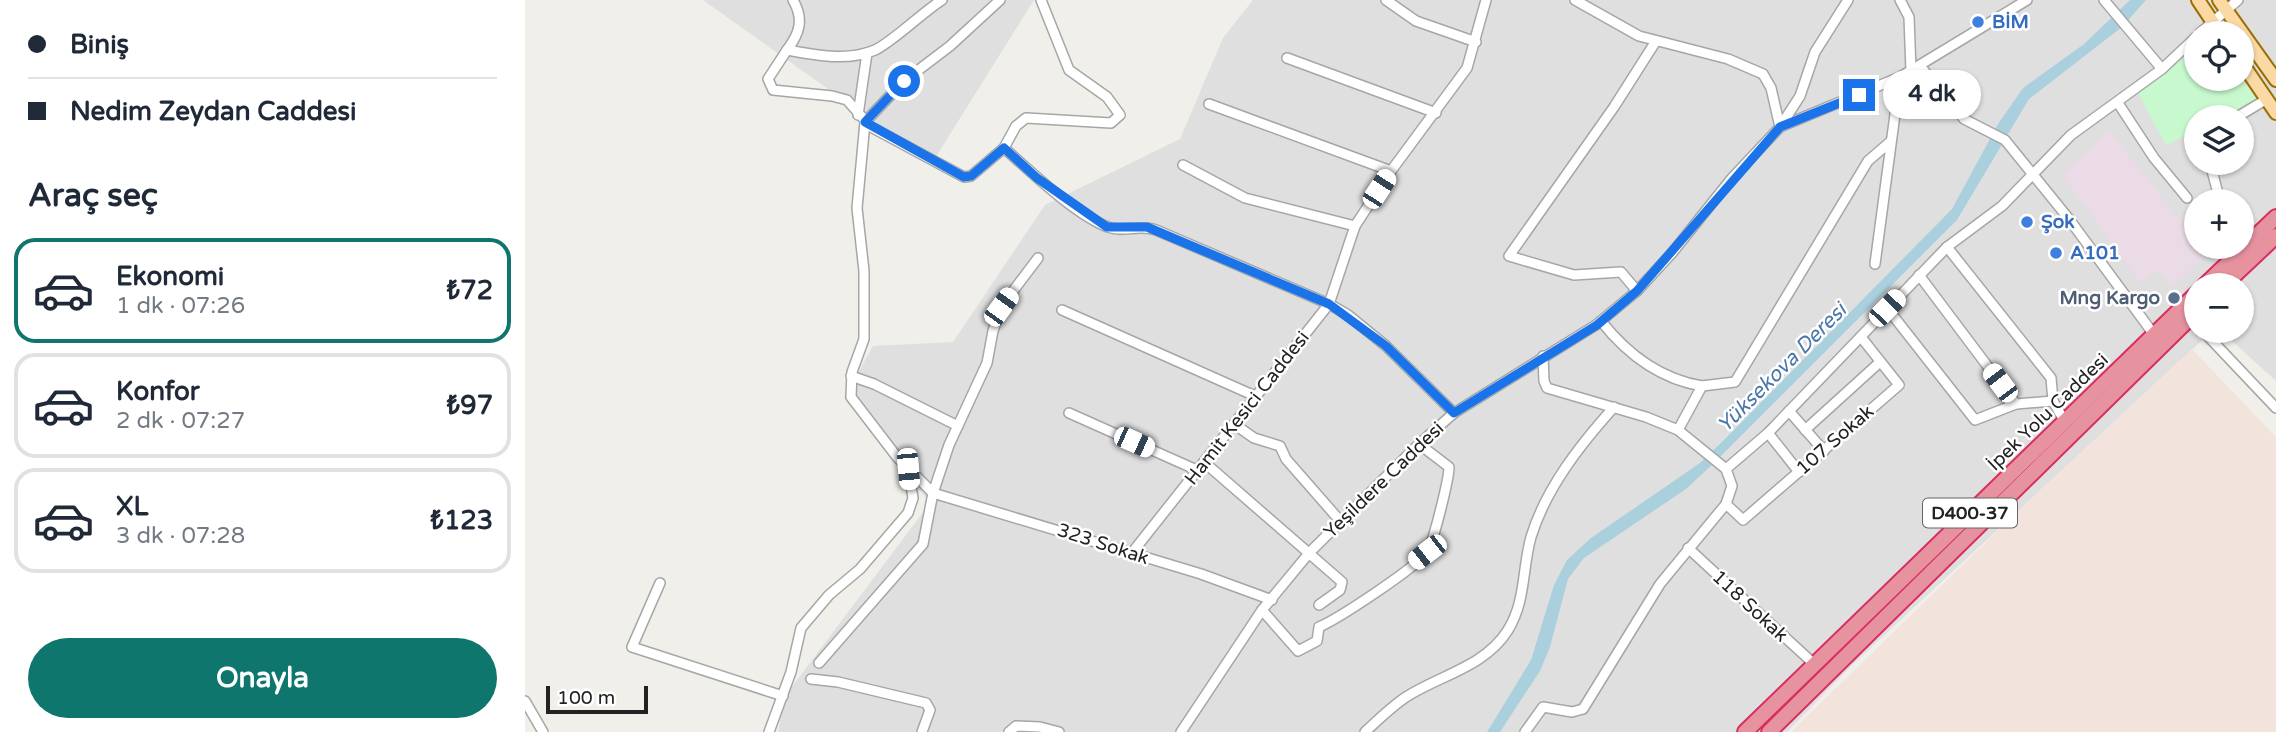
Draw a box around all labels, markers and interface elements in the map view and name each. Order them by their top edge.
place label: BİM [1992,11,2029,33]
marker: BİM [1970,14,1986,30]
map controls [2184,21,2254,343]
button: locate [2184,21,2254,91]
text: Biniş [70,29,129,60]
route start [888,65,920,97]
callout: 4 dk [1883,70,1981,119]
route end [1843,79,1875,111]
text: 4 dk [1908,80,1956,108]
text: Nedim Zeydan Caddesi [70,96,356,127]
button: layers [2184,105,2254,175]
car [1359,166,1400,212]
text: Araç seç [28,177,158,215]
button: + [2184,189,2254,259]
place label: Şok [2041,211,2075,234]
marker: Şok [2019,214,2035,230]
place label: A101 [2070,242,2120,264]
marker: A101 [2048,245,2064,261]
icon: car [32,259,95,322]
text: Ekonomi [116,261,224,292]
button: − [2184,273,2254,343]
text: ₺72 [447,275,493,306]
car [981,284,1022,330]
car [1865,286,1910,330]
place label: Mng Kargo [2059,287,2160,310]
marker: Mng Kargo [2166,290,2182,306]
text: 1 dk · 07:26 [116,292,245,320]
water label: Yüksekova Deresi [1712,296,1854,438]
street label: Hamit Kesici Caddesi [1180,327,1314,489]
street label: İpek Yolu Caddesi [1983,349,2113,475]
car [1979,360,2022,406]
icon: car [32,374,95,437]
text: Konfor [116,376,200,407]
text: ₺97 [447,390,493,421]
street label: 107 Sokak [1792,400,1878,480]
text: 2 dk · 07:27 [116,407,245,435]
street label: Yeşildere Caddesi [1320,417,1448,543]
car [1111,424,1158,460]
car [896,447,921,491]
icon: car [32,489,95,552]
text: XL [116,491,148,522]
road number: D400-37 [1923,499,2017,528]
text: ₺123 [430,505,493,536]
street label: 323 Sokak [1054,519,1152,569]
text: 3 dk · 07:28 [116,522,245,550]
car [1404,531,1451,573]
street label: 118 Sokak [1708,565,1792,647]
button: Onayla [28,638,497,718]
scale bar [546,683,647,715]
text: 100 m [557,687,615,709]

